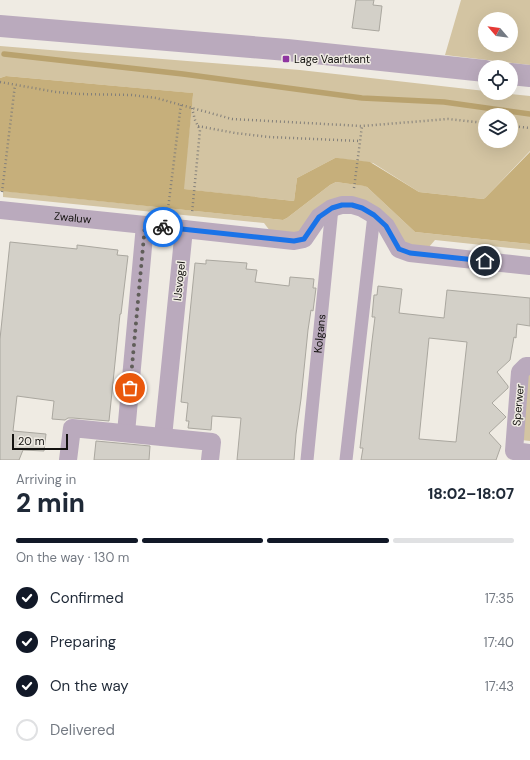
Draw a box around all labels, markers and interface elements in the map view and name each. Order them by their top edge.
north arrow [478,12,518,52]
map controls [478,12,518,148]
place label: Lage Vaartkant [294,52,370,66]
marker: Lage Vaartkant [281,54,291,64]
button: locate [478,60,518,100]
button: layers [478,108,518,148]
courier [143,207,183,247]
street label: Zwaluw [53,209,92,226]
icon: bike [152,216,174,238]
pin [468,244,502,278]
icon: home [474,250,496,272]
street label: IJsvogel [170,261,188,301]
street label: Kolgans [311,314,328,354]
pin [113,371,147,405]
icon: bag [119,377,141,399]
street label: Sperwer [509,383,527,427]
scale bar [12,432,68,451]
text: 20 m [18,434,44,448]
text: Arriving in [16,471,76,488]
text: 18:02–18:07 [428,484,514,504]
text: 2 min [16,486,85,520]
text: On the way · 130 m [16,549,129,566]
icon: check [16,587,38,609]
text: Confirmed [50,588,124,608]
text: 17:35 [485,590,514,607]
icon: check [16,631,38,653]
text: Preparing [50,632,116,652]
text: 17:40 [484,634,514,651]
icon: check [16,675,38,697]
text: On the way [50,676,129,696]
text: 17:43 [485,678,514,695]
text: Delivered [50,720,115,740]

